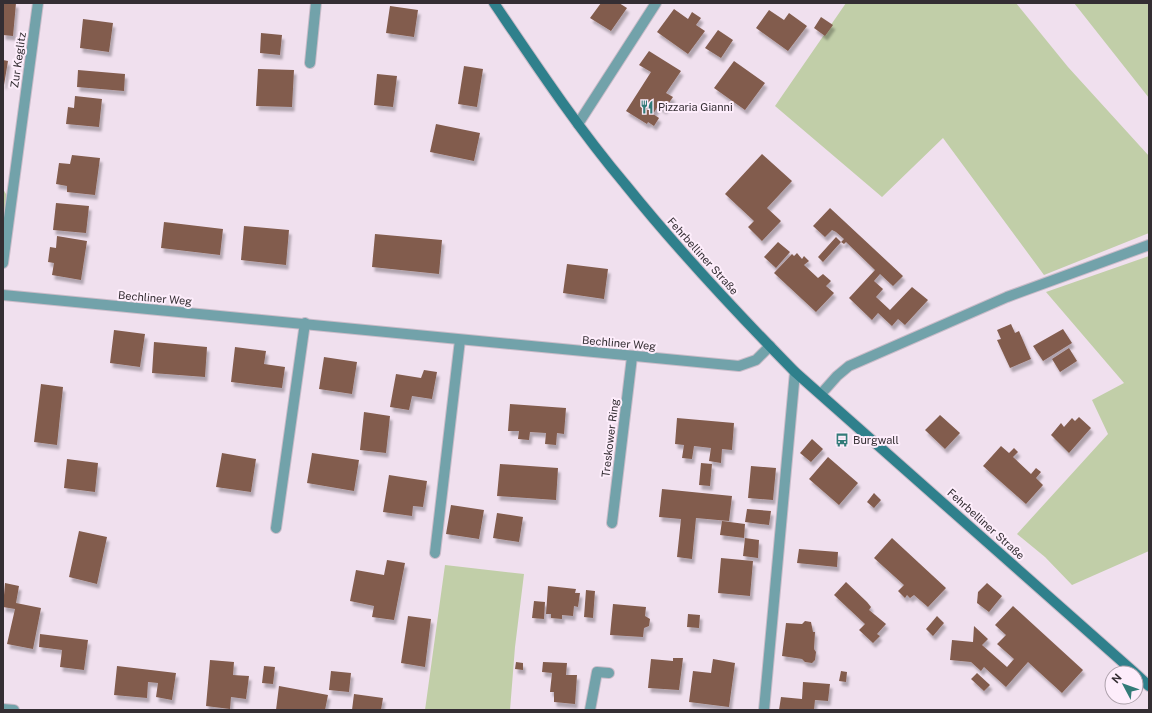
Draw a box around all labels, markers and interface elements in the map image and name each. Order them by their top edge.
street label: Zur Keglitz [8,31,28,89]
restaurant icon: Pizzaria Gianni [639,99,655,115]
place label: Pizzaria Gianni [658,101,733,113]
street label: Fehrbelliner Straße [665,215,741,297]
street label: Bechliner Weg [117,289,193,307]
street label: Bechliner Weg [581,334,657,352]
street label: Treskower Ring [599,398,621,478]
bus stop icon: Burgwall [834,432,850,448]
place label: Burgwall [853,434,899,446]
street label: Fehrbelliner Straße [945,486,1027,562]
north arrow [1104,665,1144,705]
text: N [1109,671,1124,686]

